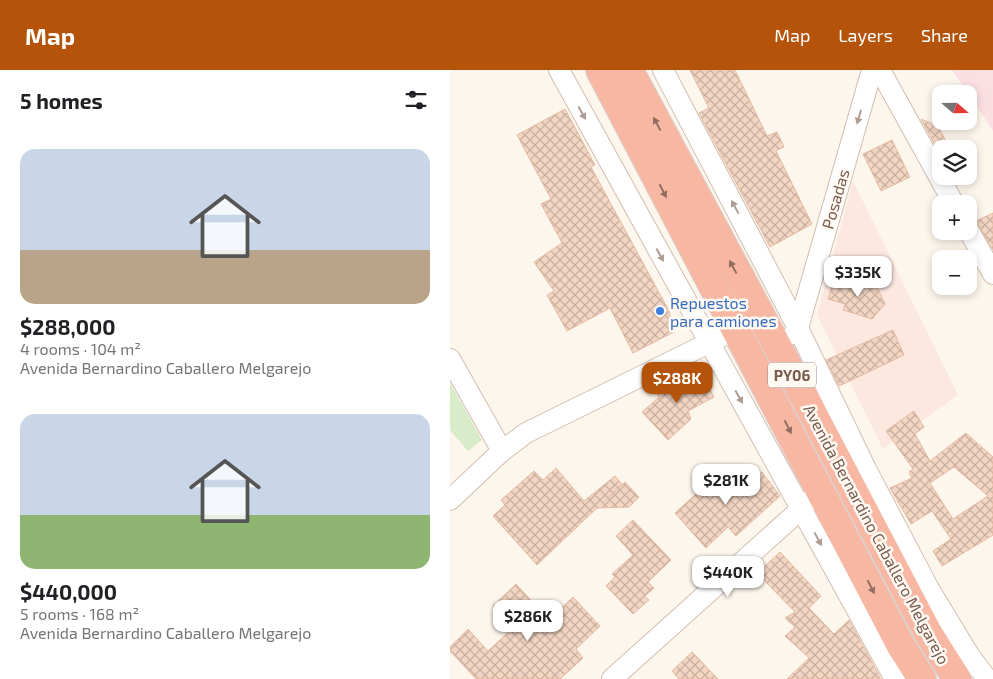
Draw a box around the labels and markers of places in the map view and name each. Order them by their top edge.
pin: $335K [823,256,893,298]
place label: Repuestos para camiones [670,293,777,330]
marker: Repuestos para camiones [654,305,666,317]
pin: $288K [642,362,712,404]
pin: $281K [691,464,761,506]
pin: $440K [693,556,763,598]
pin: $286K [493,600,563,642]

